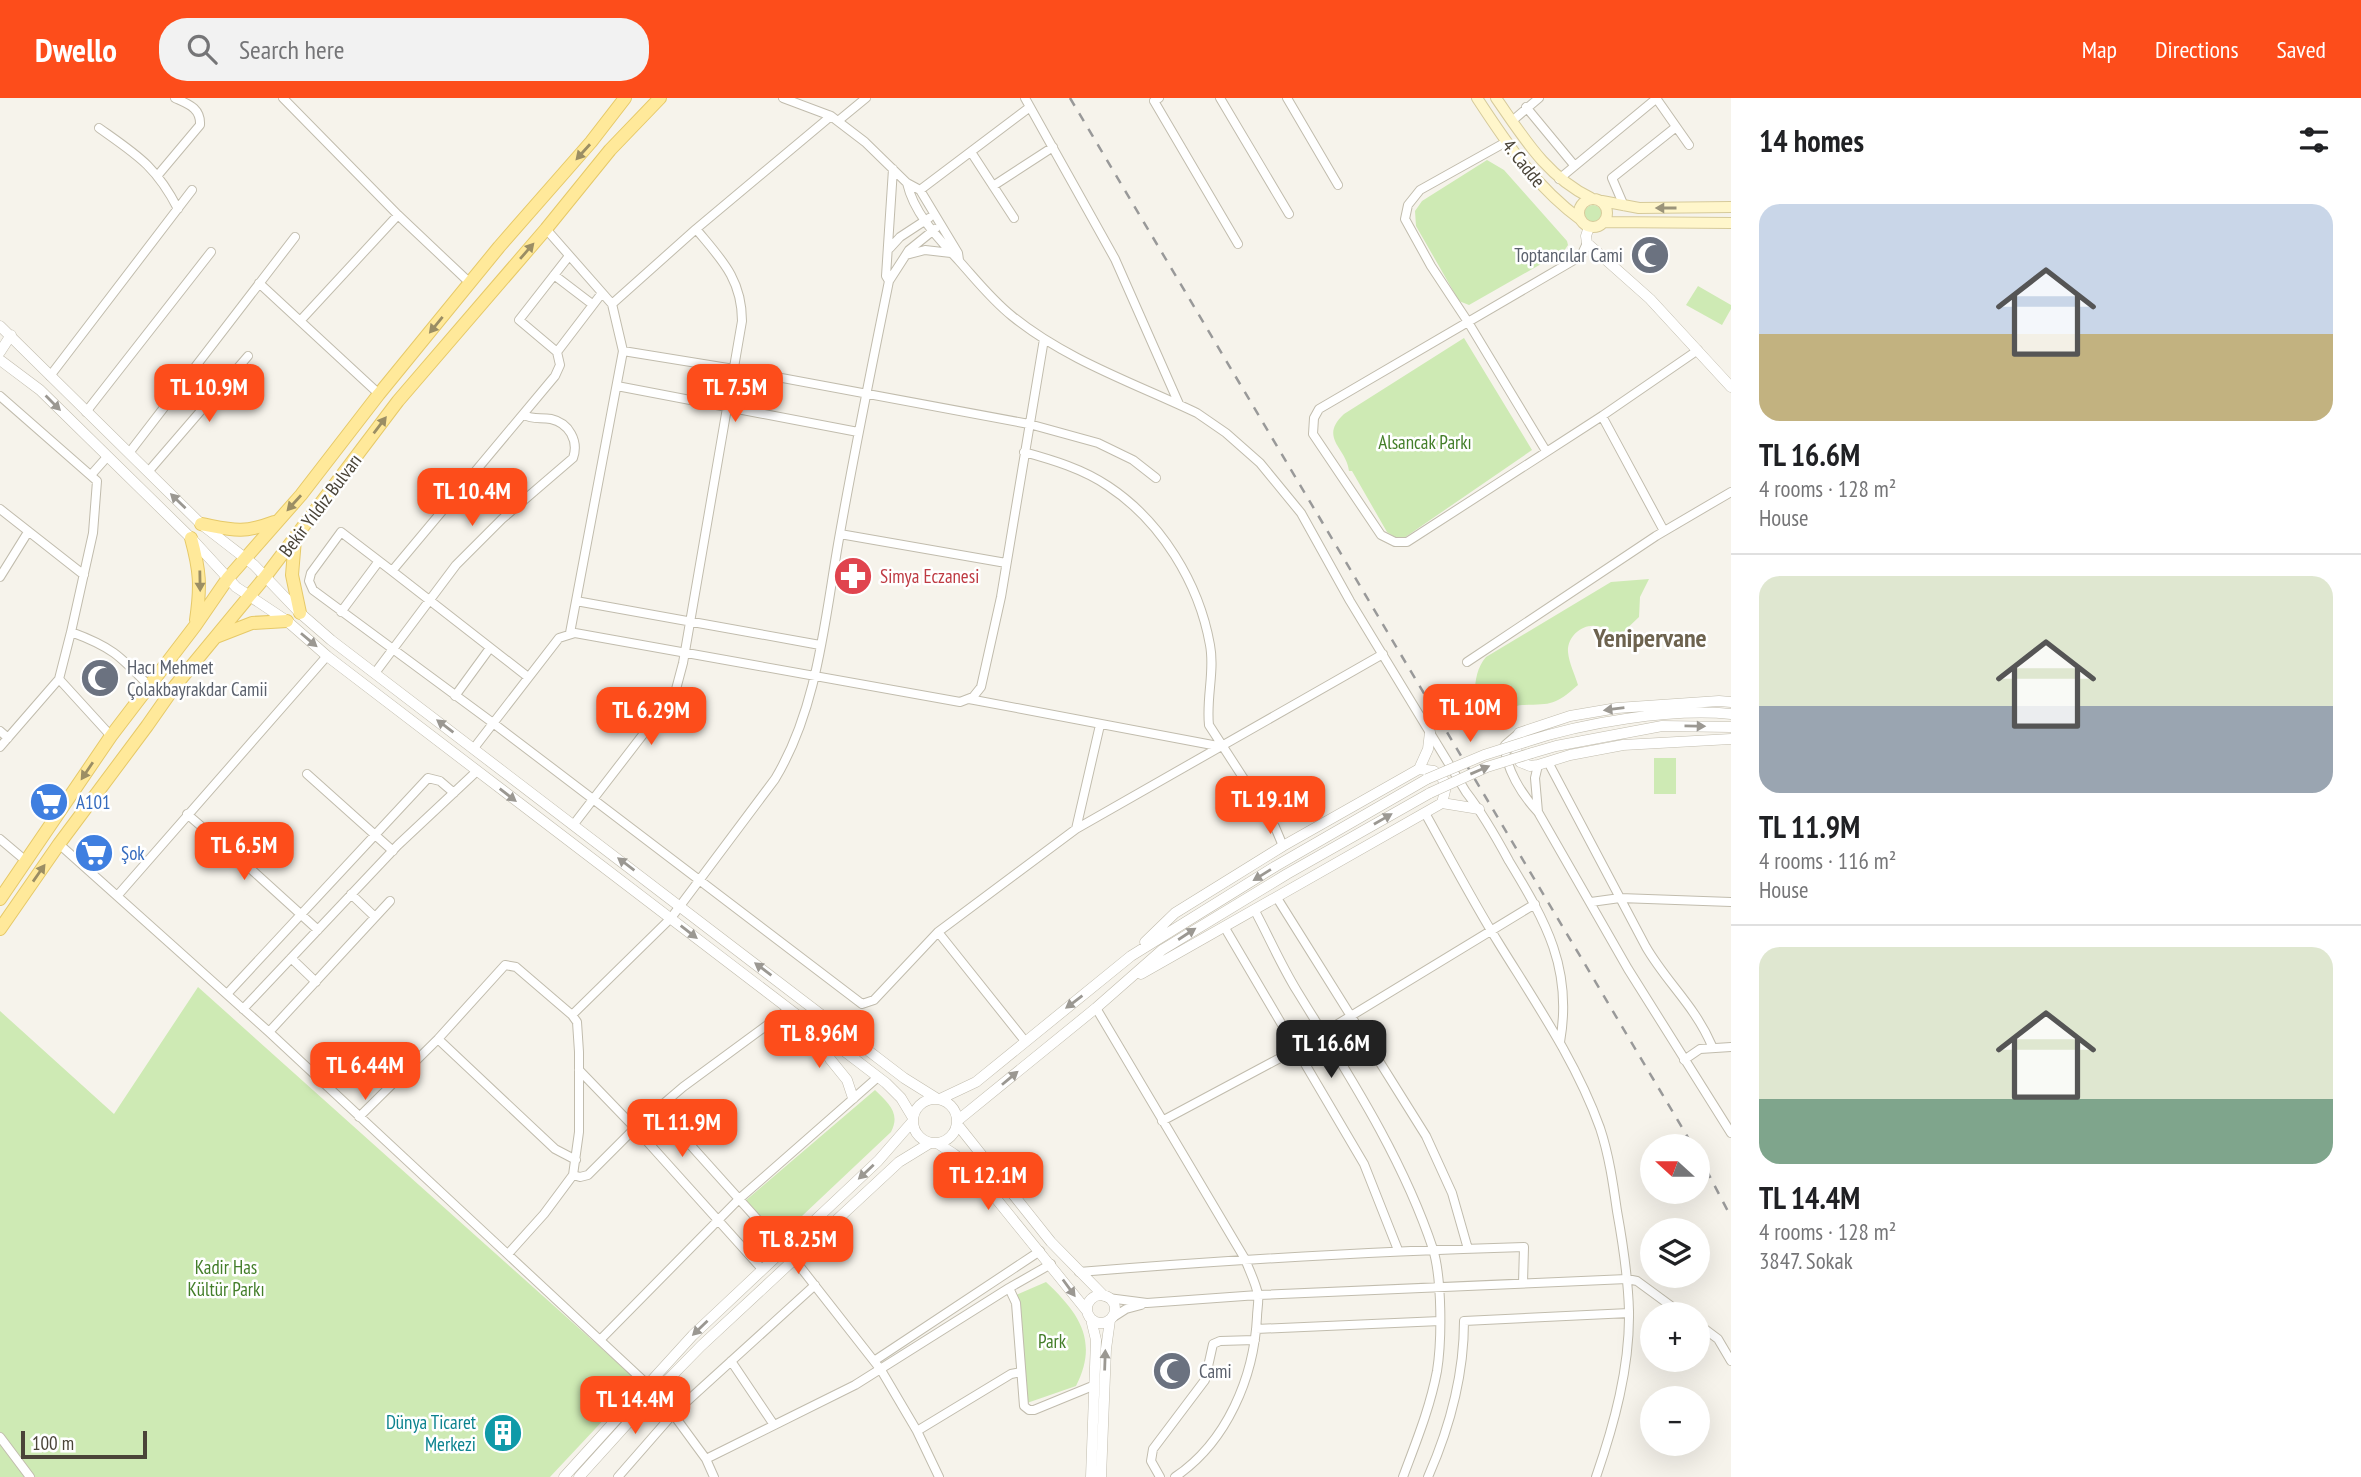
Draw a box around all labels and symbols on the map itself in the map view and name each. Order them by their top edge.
street label: 4. Cadde [1497,134,1551,192]
one-way arrow [576,143,591,160]
one-way arrow [1655,202,1677,214]
mosque icon: Toptancılar Cami [1629,234,1671,276]
one-way arrow [519,242,535,260]
place label: Toptancılar Cami [1514,243,1623,267]
one-way arrow [428,315,443,333]
pin: TL 10.9M [137,364,281,424]
pin: TL 7.5M [670,364,800,424]
one-way arrow [45,395,61,411]
one-way arrow [373,416,388,434]
park label: Alsancak Parkı [1378,430,1472,454]
street label: Bekir Yıldız Bulvarı [273,449,367,561]
pin: TL 10.4M [400,468,544,528]
one-way arrow [169,493,186,510]
one-way arrow [287,494,302,511]
pharmacy icon: Simya Eczanesi [832,555,874,597]
place label: Simya Eczanesi [880,564,979,588]
one-way arrow [194,571,205,593]
district label: Yenipervane [1592,621,1707,654]
one-way arrow [300,632,317,647]
place label: Hacı Mehmet Çolakbayrakdar Camii [127,655,268,701]
mosque icon: Hacı Mehmet Çolakbayrakdar Camii [79,657,121,699]
pin: TL 10M [1413,684,1527,744]
pin: TL 6.29M [579,688,723,747]
one-way arrow [1603,703,1625,714]
one-way arrow [436,719,454,733]
one-way arrow [1684,721,1706,732]
one-way arrow [81,762,94,781]
one-way arrow [1469,764,1490,775]
pin: TL 19.1M [1198,776,1342,836]
supermarket icon: A101 [28,781,70,823]
one-way arrow [498,787,516,802]
place label: A101 [76,790,111,814]
one-way arrow [1373,814,1393,826]
pin: TL 6.5M [179,822,309,882]
supermarket icon: Şok [73,832,115,874]
place label: Şok [121,841,145,865]
one-way arrow [617,858,635,872]
one-way arrow [32,864,46,882]
one-way arrow [1253,868,1272,881]
one-way arrow [680,924,698,939]
one-way arrow [1177,928,1196,941]
one-way arrow [754,963,772,977]
one-way arrow [1066,994,1084,1009]
pin: TL 8.96M [747,1010,891,1070]
pin: TL 16.6M [1259,1020,1403,1080]
pin: TL 6.44M [293,1042,437,1102]
one-way arrow [1001,1070,1019,1085]
pin: TL 11.9M [610,1100,754,1159]
north arrow [1640,1134,1710,1204]
pin: TL 12.1M [916,1152,1060,1212]
one-way arrow [858,1163,875,1179]
pin: TL 8.25M [726,1216,870,1276]
park label: Kadir Has Kültür Parkı [187,1255,265,1301]
one-way arrow [1061,1279,1075,1297]
one-way arrow [692,1319,709,1335]
park label: Park [1038,1329,1067,1353]
one-way arrow [1100,1349,1111,1371]
mosque icon: Cami [1151,1350,1193,1392]
place label: Cami [1199,1359,1232,1383]
pin: TL 14.4M [563,1376,707,1436]
place label: Dünya Ticaret Merkezi [386,1410,477,1456]
building icon: Dünya Ticaret Merkezi [482,1412,524,1454]
scale bar [21,1428,147,1460]

